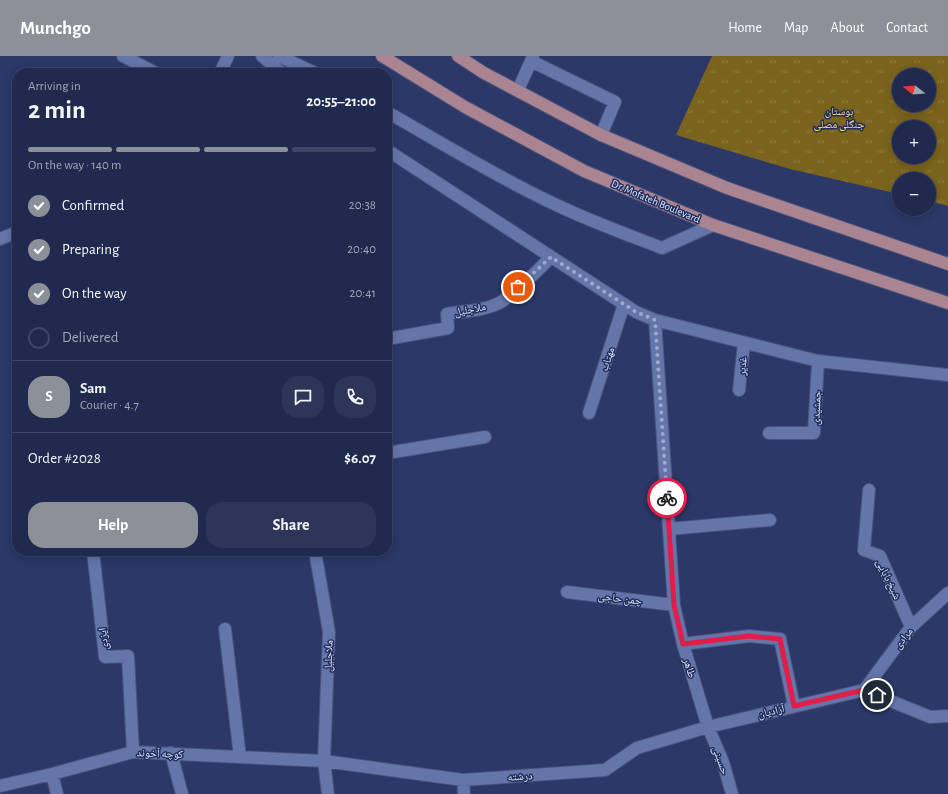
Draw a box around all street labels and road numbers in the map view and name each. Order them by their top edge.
street label: Dr. Mofateh Boulevard [610,178,702,225]
street label: ملاجلیل [453,301,487,319]
street label: مهتاب [598,346,617,373]
street label: غدیر [736,356,749,377]
street label: جمشیدی [810,390,824,426]
street label: شیخ بابایی [873,557,903,602]
street label: چمن حاجی [597,590,643,608]
street label: مرادی [892,626,916,652]
street label: ایزدی [97,627,111,651]
street label: ملاجلیل [322,640,336,672]
street label: طاهر [681,656,698,679]
street label: آزادیان [756,702,786,721]
street label: حسینی [709,745,731,776]
street label: کوچه آخوند [137,746,184,761]
street label: درشته [507,770,533,783]

